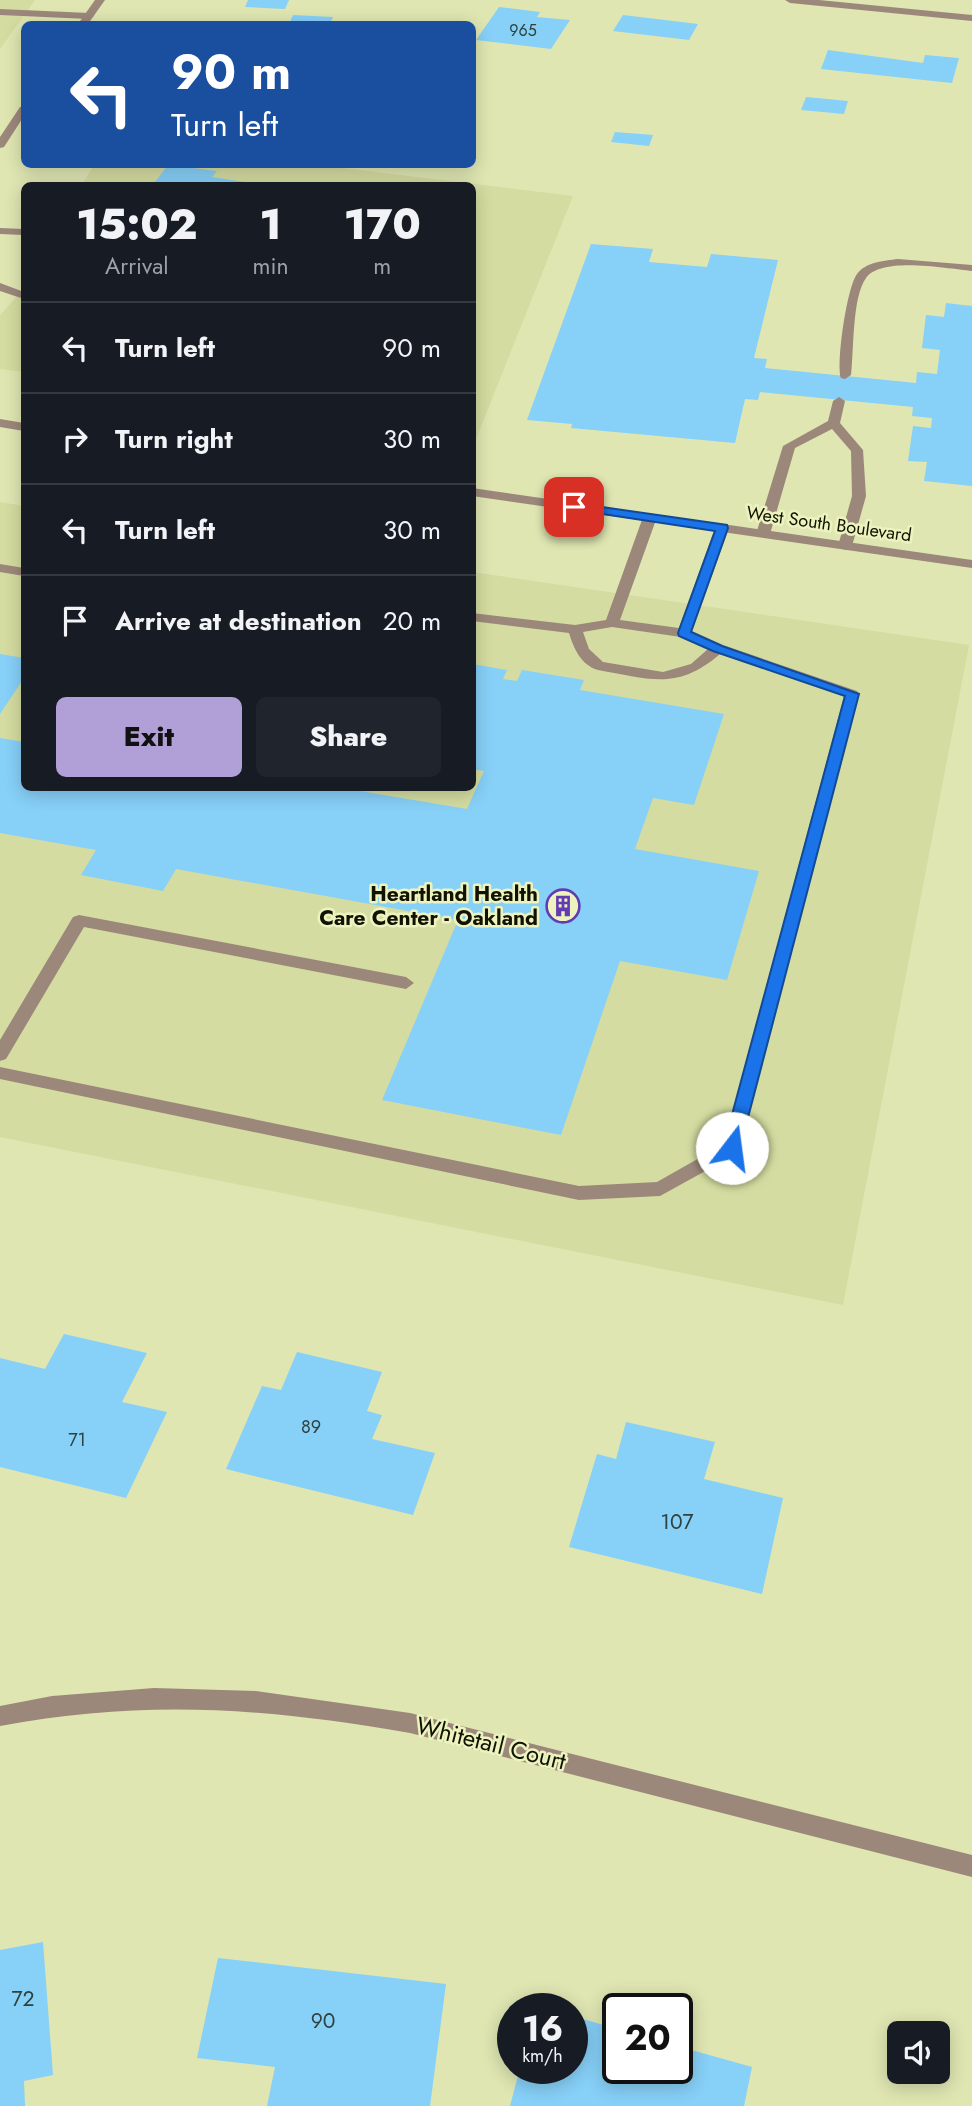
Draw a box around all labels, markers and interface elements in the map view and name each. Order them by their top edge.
house number: 965 [509,19,537,42]
text: 90 m [171,37,291,107]
icon: left [56,49,147,140]
text: Turn left [171,102,278,148]
text: 15:02 [76,194,197,255]
text: 1 [260,194,282,255]
text: 170 [344,194,421,255]
text: Arrival [105,249,169,283]
text: min [253,249,289,283]
text: m [373,249,391,283]
icon: left [56,329,94,367]
text: Turn left [115,329,215,367]
text: 90 m [382,329,441,367]
icon: right [56,420,94,458]
text: Turn right [115,420,233,458]
text: 30 m [383,420,441,458]
pin [544,477,604,537]
icon: arrive [555,488,593,526]
street label: West South Boulevard [745,500,913,548]
icon: left [56,511,94,549]
text: Turn left [115,511,215,549]
text: 30 m [383,511,441,549]
icon: arrive [56,602,94,640]
text: Arrive at destination [115,602,362,640]
text: 20 m [383,602,441,640]
button: Exit [56,697,242,777]
button: Share [256,697,441,777]
place label: Heartland Health Care Center - Oakland [319,879,538,933]
building icon: Heartland Health Care Center - Oakland [544,887,582,925]
position arrow [695,1111,769,1185]
house number: 89 [301,1414,321,1440]
house number: 71 [68,1427,86,1453]
house number: 107 [660,1507,694,1537]
street label: Whitetail Court [412,1707,570,1779]
house number: 72 [12,1984,34,2014]
speed limit sign: 20 [602,1993,693,2084]
text: 16 [522,2004,563,2054]
house number: 90 [311,2006,335,2036]
map controls [887,2021,950,2084]
button: sound [887,2021,950,2084]
text: km/h [522,2043,563,2069]

